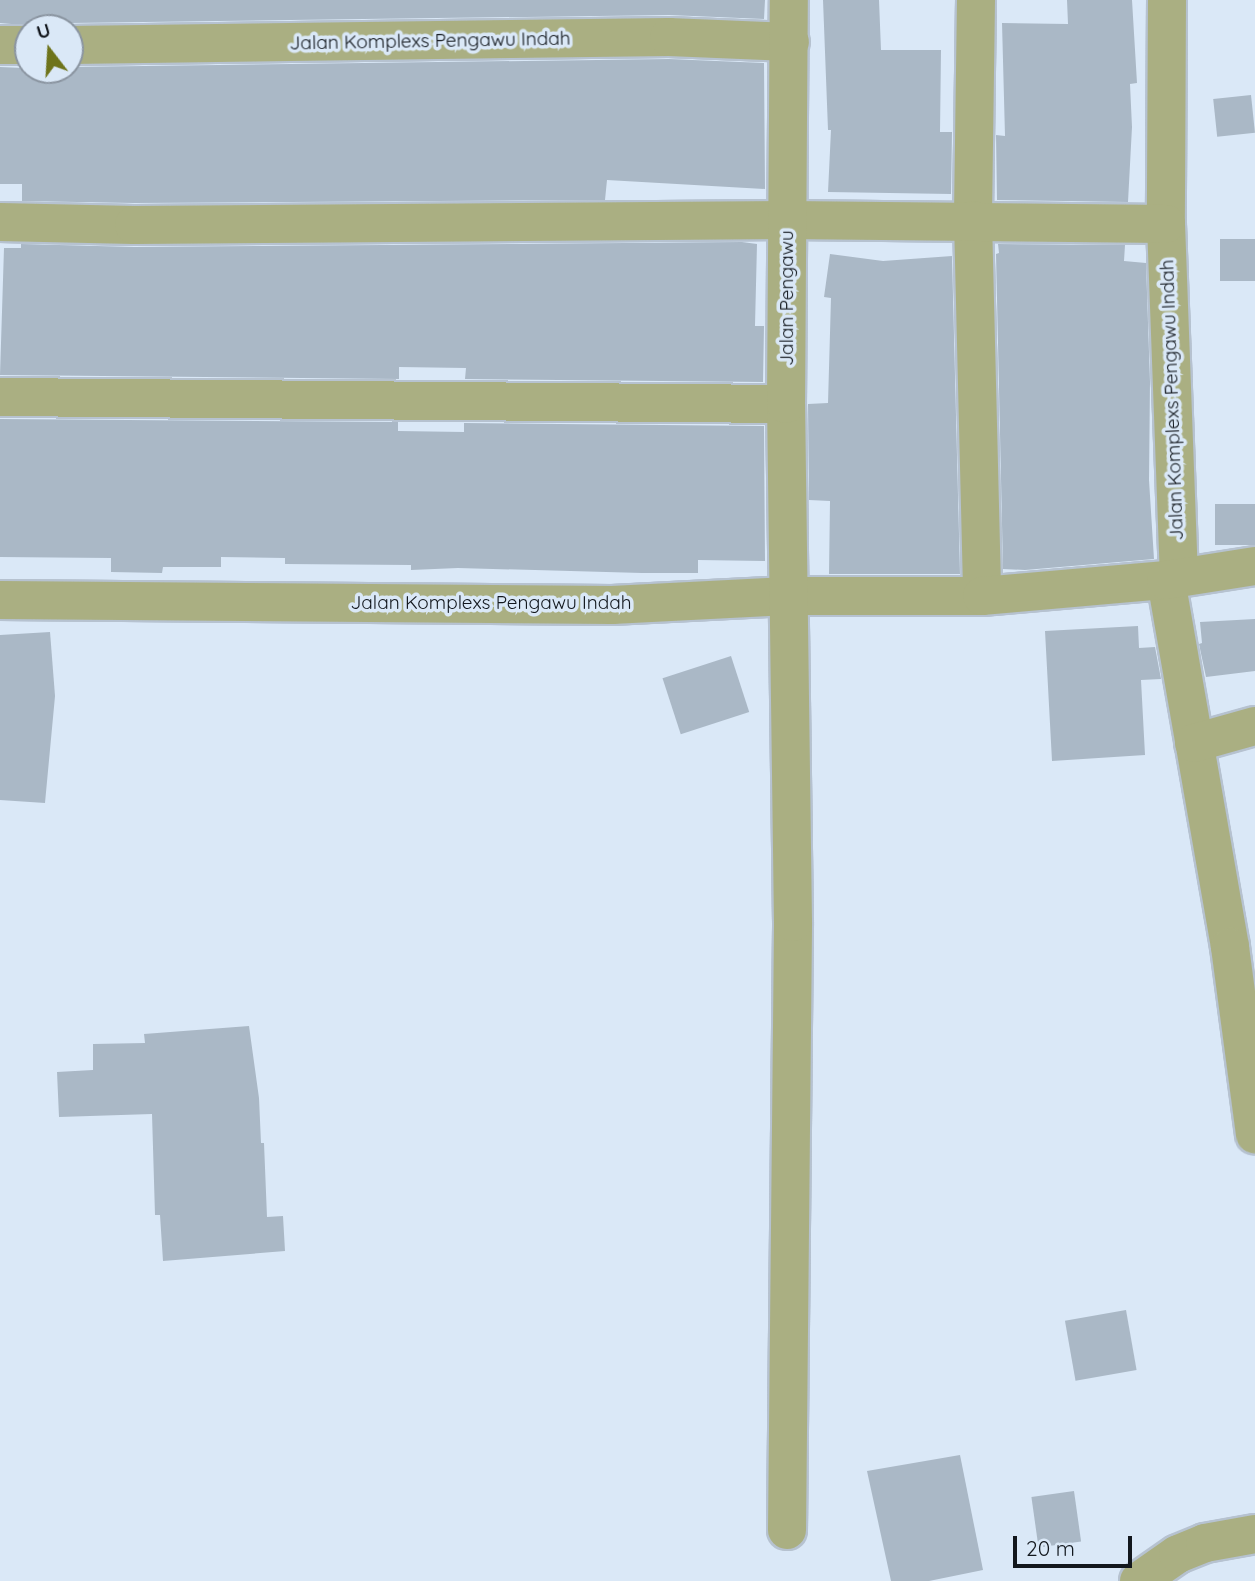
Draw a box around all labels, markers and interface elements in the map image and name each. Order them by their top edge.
north arrow [14,14,84,84]
text: U [34,17,53,44]
street label: Jalan Komplexs Pengawu Indah [289,27,571,55]
street label: Jalan Pengawu [776,230,798,366]
street label: Jalan Komplexs Pengawu Indah [1156,259,1188,541]
street label: Jalan Komplexs Pengawu Indah [350,592,632,614]
scale bar [1017,1522,1136,1566]
text: 20 m [1026,1535,1075,1561]

